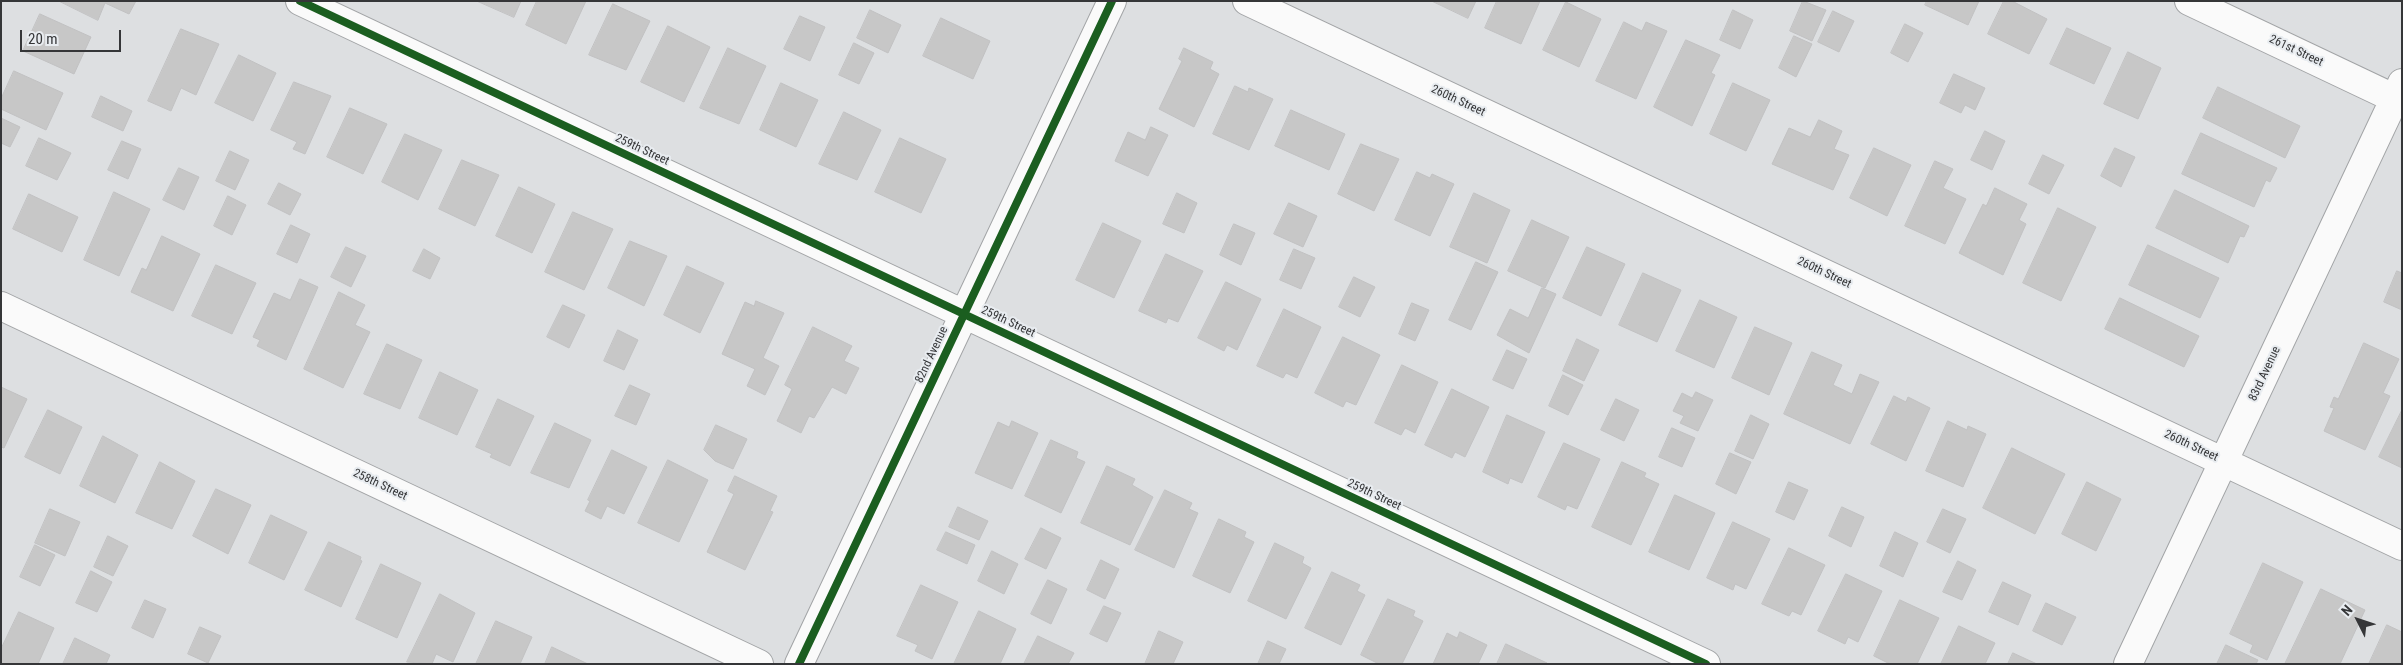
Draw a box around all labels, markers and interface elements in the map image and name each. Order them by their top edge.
scale bar [22,20,124,52]
text: 20 m [28,30,58,48]
street label: 261st Street [2267,32,2325,70]
street label: 260th Street [1429,82,1487,120]
street label: 259th Street [613,131,671,169]
street label: 260th Street [1795,254,1853,292]
street label: 259th Street [979,303,1037,341]
street label: 82nd Avenue [913,324,951,386]
street label: 83rd Avenue [2246,344,2284,404]
street label: 260th Street [2162,427,2220,465]
street label: 258th Street [351,466,409,504]
street label: 259th Street [1345,476,1403,514]
north arrow [2333,595,2383,645]
text: N [2338,602,2356,619]

